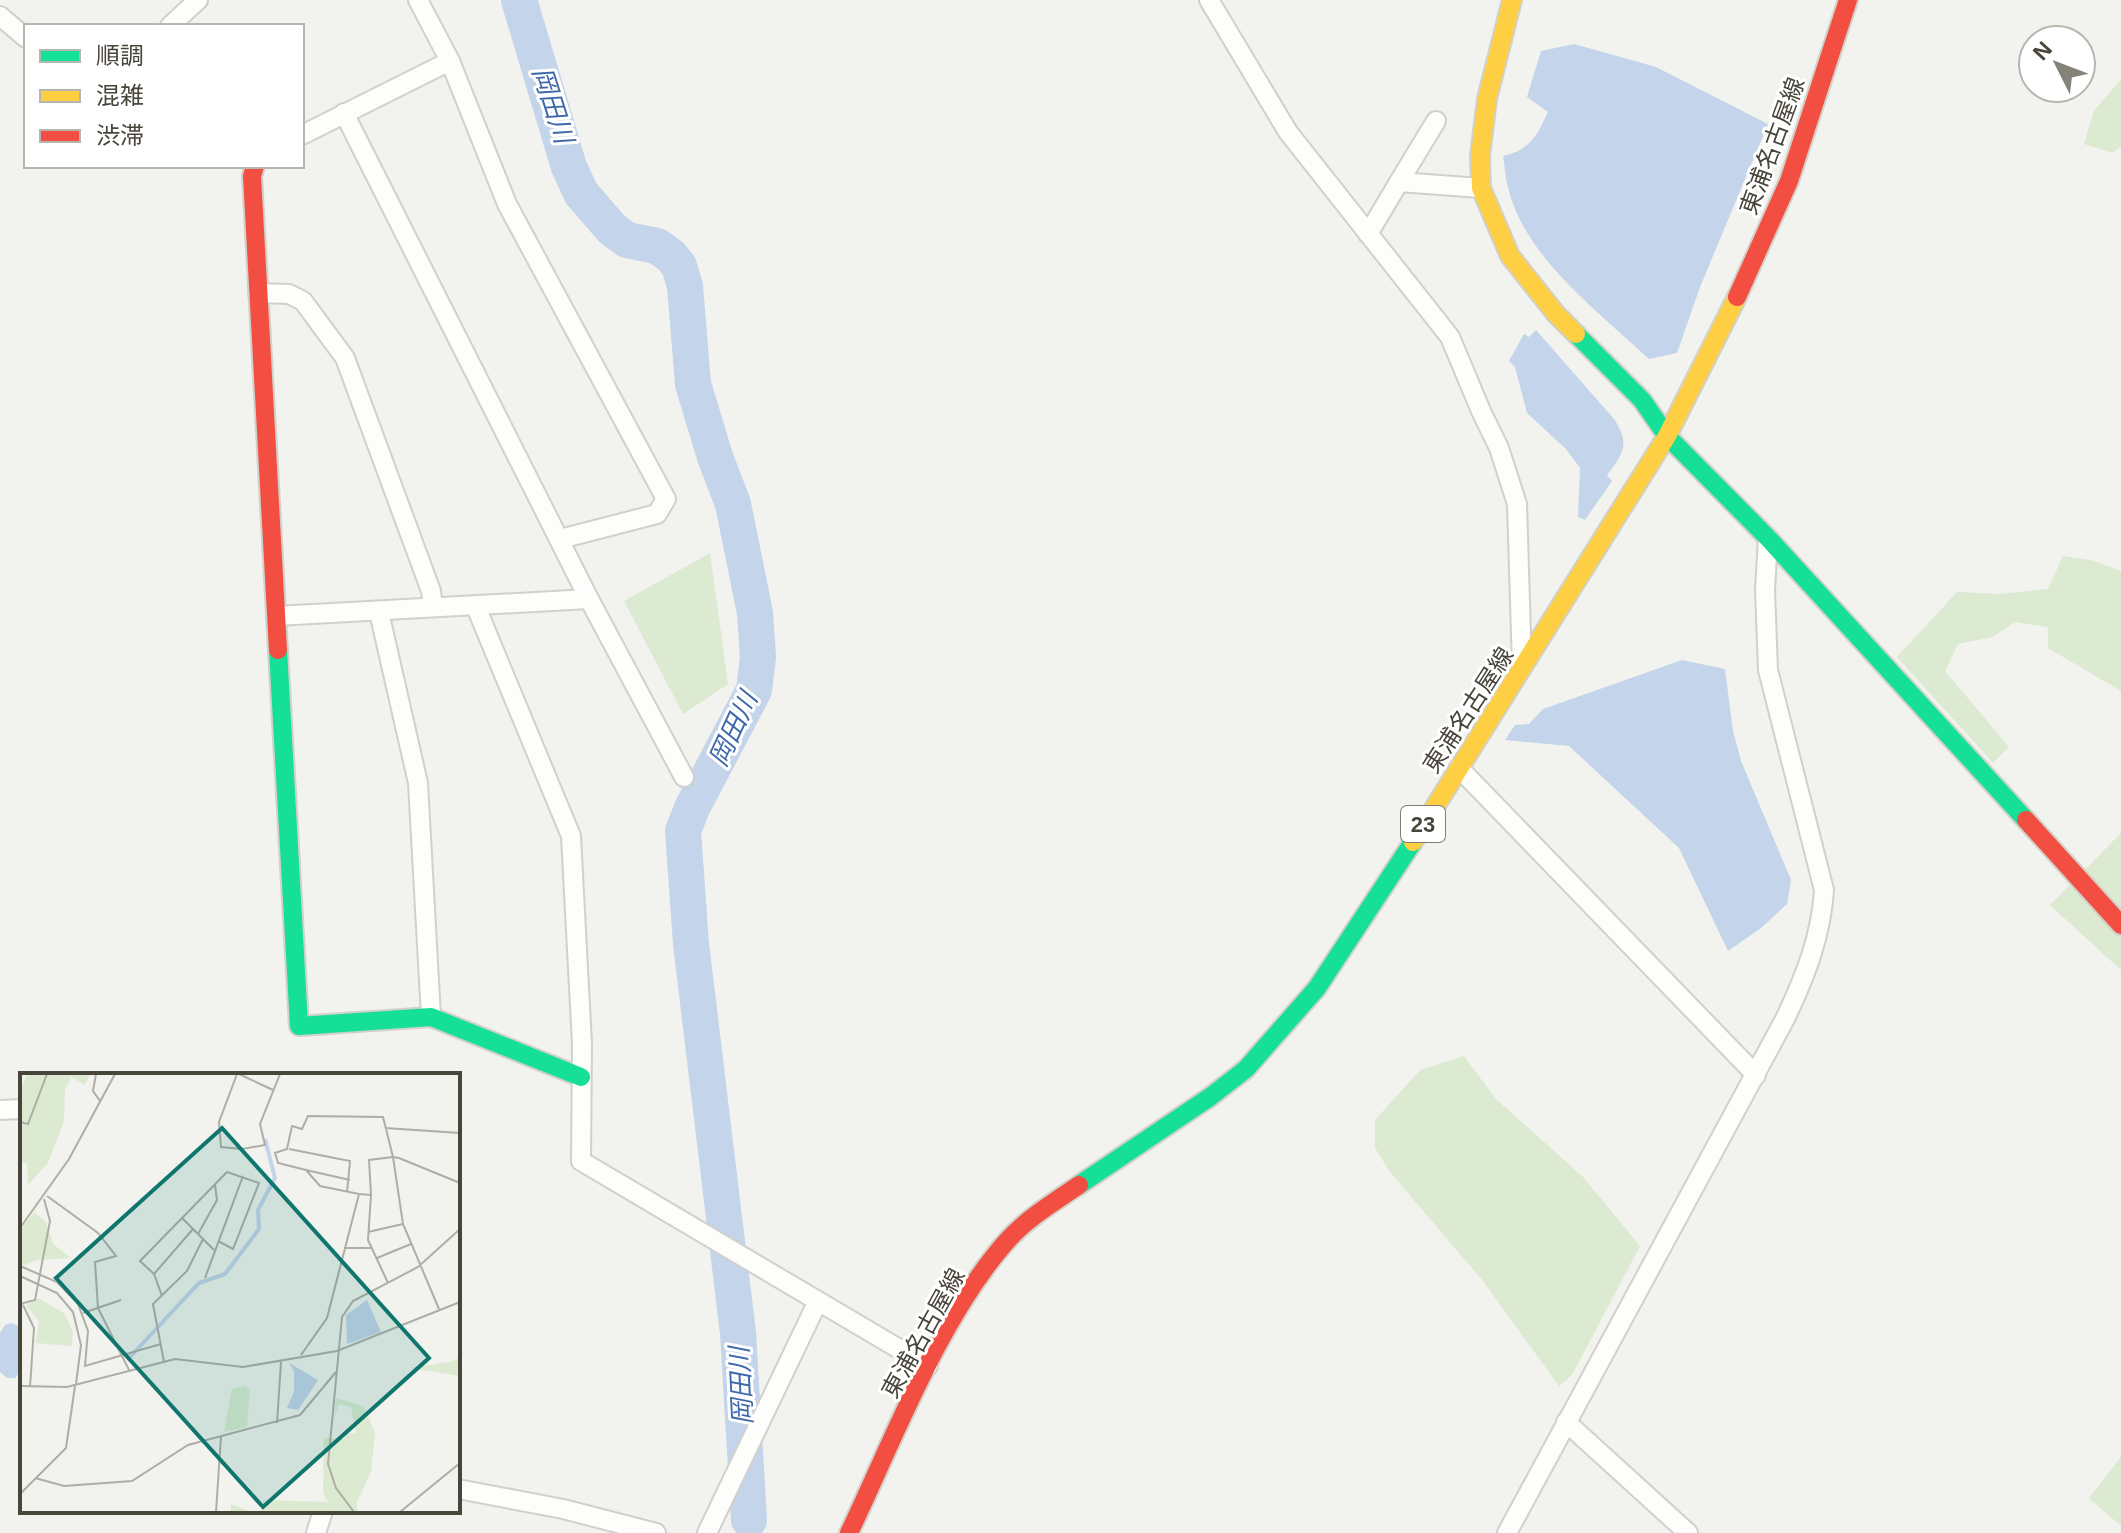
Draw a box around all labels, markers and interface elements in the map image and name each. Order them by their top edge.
legend [24,24,304,168]
north arrow [2017,24,2097,104]
text: N [2028,37,2057,65]
text: 順調 [96,42,144,69]
water label: 岡田川 [527,63,580,150]
street label: 東浦名古屋線 [1735,74,1809,218]
text: 混雑 [96,82,144,109]
text: 渋滞 [96,122,144,149]
street label: 東浦名古屋線 [1417,642,1519,778]
water label: 岡田川 [703,685,764,771]
road number: 23 [1401,806,1445,842]
inset map [20,1073,460,1513]
street label: 東浦名古屋線 [876,1263,970,1403]
water label: 岡田川 [724,1343,758,1426]

